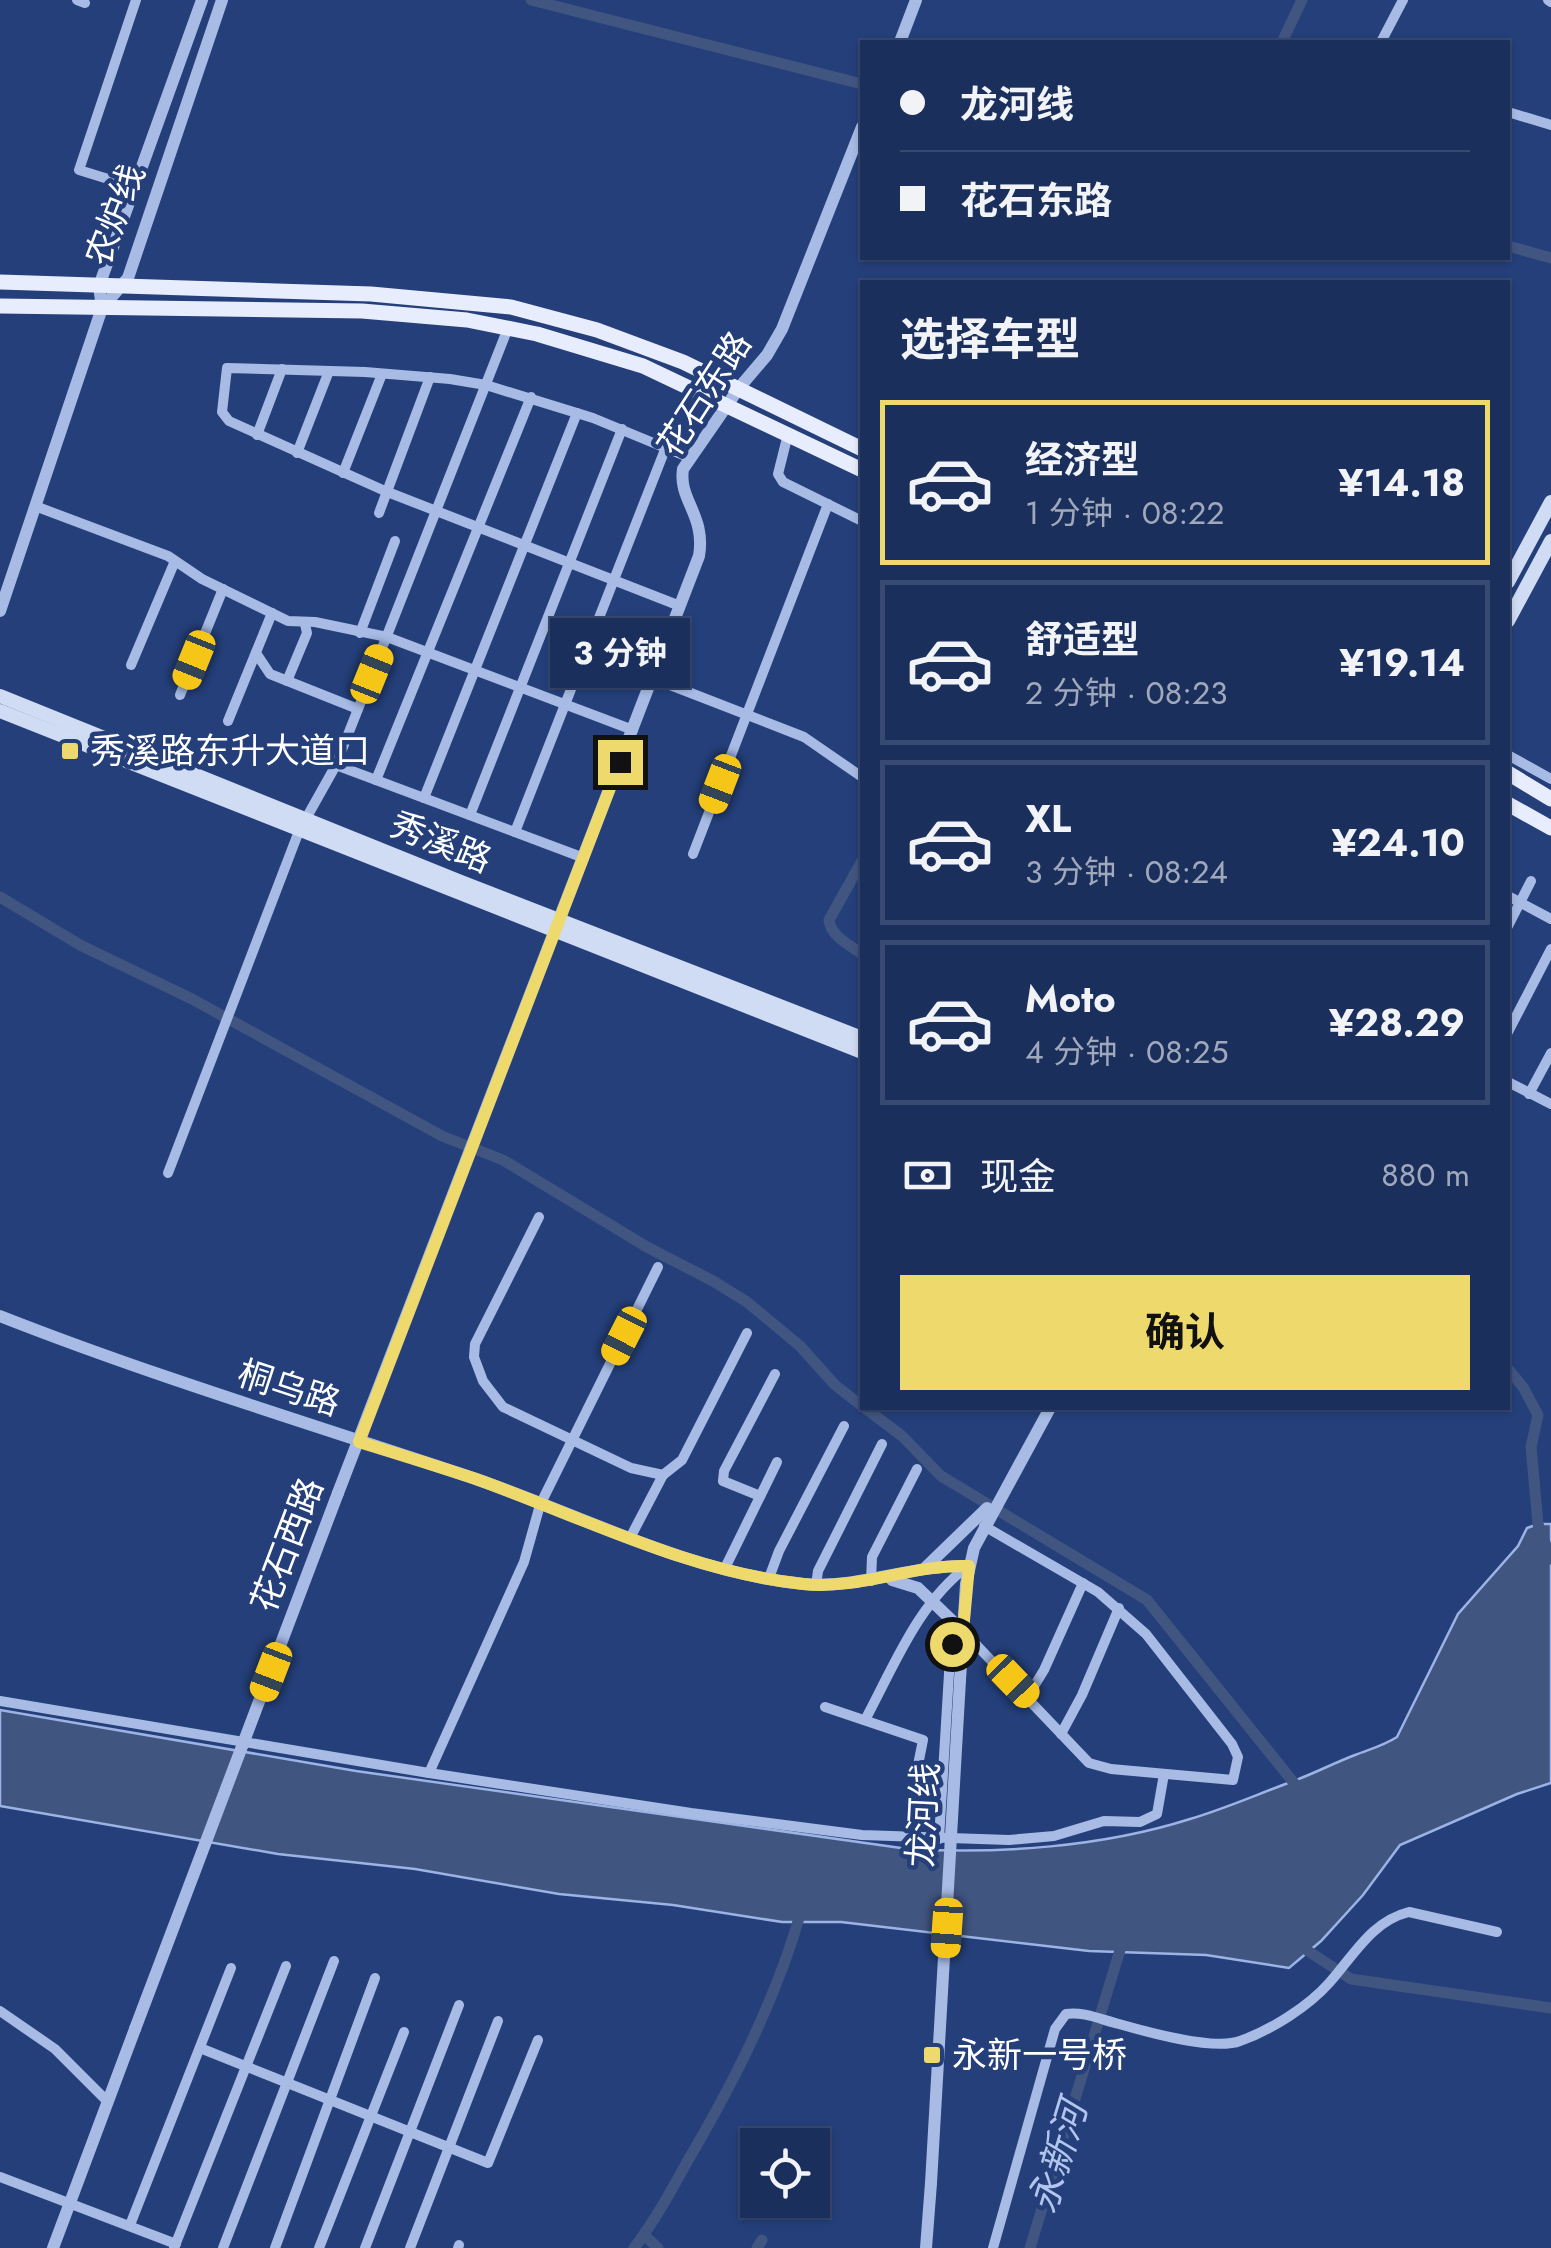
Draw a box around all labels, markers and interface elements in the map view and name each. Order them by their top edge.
text: 龙河线 [960,77,1074,132]
street label: 农炉线 [73,157,157,273]
text: 花石东路 [960,173,1112,228]
text: 选择车型 [900,307,1080,372]
street label: 花石东路 [645,322,763,466]
text: 经济型 [1025,432,1139,487]
icon: car [905,438,995,528]
text: ¥14.18 [1338,455,1465,510]
text: 1 分钟 · 08:22 [1025,490,1225,536]
text: 舒适型 [1025,612,1139,667]
callout: 3 分钟 [550,617,690,687]
icon: car [905,618,995,708]
car [169,627,219,693]
text: 3 分钟 [573,630,667,676]
text: ¥19.14 [1339,635,1465,690]
car [347,641,397,707]
text: 2 分钟 · 08:23 [1025,670,1228,716]
place label: 秀溪路东升大道口 [90,726,370,776]
marker: 秀溪路东升大道口 [59,740,81,762]
route end [598,740,643,785]
car [695,751,745,817]
text: XL [1025,791,1071,846]
icon: car [905,798,995,888]
street label: 秀溪路 [383,799,499,885]
text: ¥24.10 [1331,815,1465,870]
text: 3 分钟 · 08:24 [1025,849,1228,895]
text: Moto [1025,971,1116,1026]
icon: car [905,978,995,1068]
text: ¥28.29 [1329,995,1465,1050]
text: 4 分钟 · 08:25 [1025,1029,1229,1075]
icon: cash [900,1148,955,1203]
text: 现金 [980,1149,1056,1204]
text: 880 m [1381,1152,1470,1198]
button: 确认 [900,1275,1470,1390]
car [597,1302,651,1370]
street label: 桐乌路 [231,1348,347,1428]
street label: 花石西路 [239,1471,335,1619]
route start [930,1622,975,1667]
car [246,1639,296,1705]
car [981,1649,1045,1713]
street label: 龙河线 [895,1761,951,1869]
car [930,1897,964,1959]
place label: 永新一号桥 [952,2030,1127,2080]
marker: 永新一号桥 [921,2044,943,2066]
water label: 永新河 [1015,2088,1103,2219]
map controls [740,2128,830,2218]
button: locate [740,2128,830,2218]

